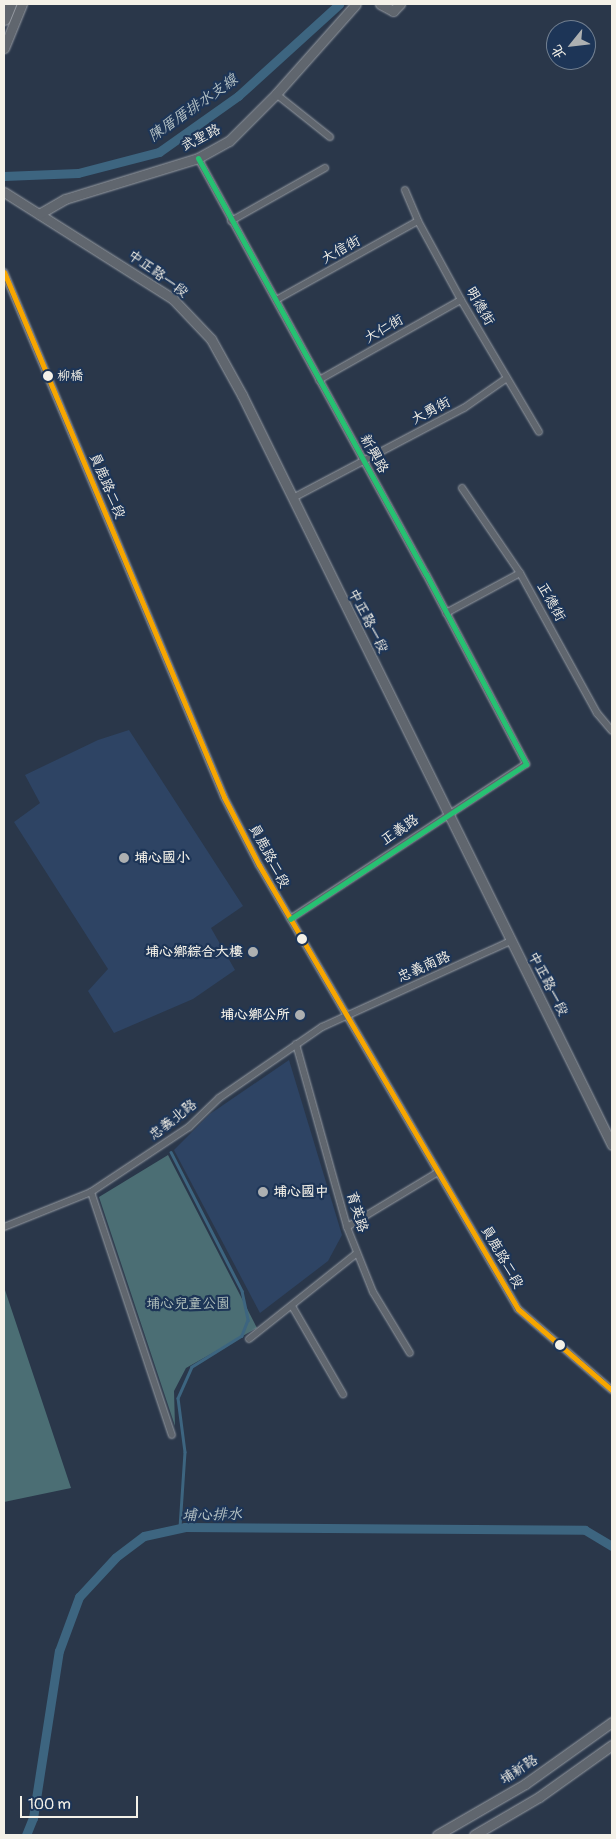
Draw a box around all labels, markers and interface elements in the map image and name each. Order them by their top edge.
north arrow [546,20,596,70]
text: 北 [547,42,569,62]
water label: 陳厝厝排水支線 [145,71,241,145]
street label: 武聖路 [178,121,224,155]
street label: 大信街 [319,232,363,268]
street label: 中正路一段 [125,247,191,301]
street label: 明德街 [462,284,498,328]
street label: 大仁街 [362,311,406,347]
place label: 柳橋 [57,368,83,384]
marker: 柳橋 [43,371,53,381]
street label: 大勇街 [409,394,453,428]
street label: 新興路 [356,432,392,476]
street label: 員鹿路二段 [86,451,128,521]
street label: 正德街 [533,580,569,624]
street label: 中正路一段 [345,586,391,656]
street label: 正義路 [378,811,422,849]
street label: 員鹿路二段 [245,821,293,891]
place label: 埔心國小 [134,850,190,866]
marker: 埔心國小 [118,852,130,864]
unlabelled marker [297,934,307,944]
place label: 埔心鄉綜合大樓 [145,944,243,960]
marker: 埔心鄉綜合大樓 [247,946,259,958]
street label: 忠義南路 [395,948,453,986]
street label: 中正路一段 [525,949,571,1019]
place label: 埔心鄉公所 [220,1007,290,1023]
marker: 埔心鄉公所 [294,1009,306,1021]
street label: 忠義北路 [146,1096,200,1144]
place label: 埔心國中 [273,1184,329,1200]
marker: 埔心國中 [257,1186,269,1198]
street label: 育英路 [343,1189,371,1235]
street label: 員鹿路二段 [477,1222,527,1292]
park label: 埔心兒童公園 [146,1296,230,1312]
unlabelled marker [555,1340,565,1350]
water label: 埔心排水 [182,1505,242,1525]
street label: 埔新路 [497,1752,541,1788]
scale bar [22,1786,140,1818]
text: 100 m [28,1795,71,1814]

